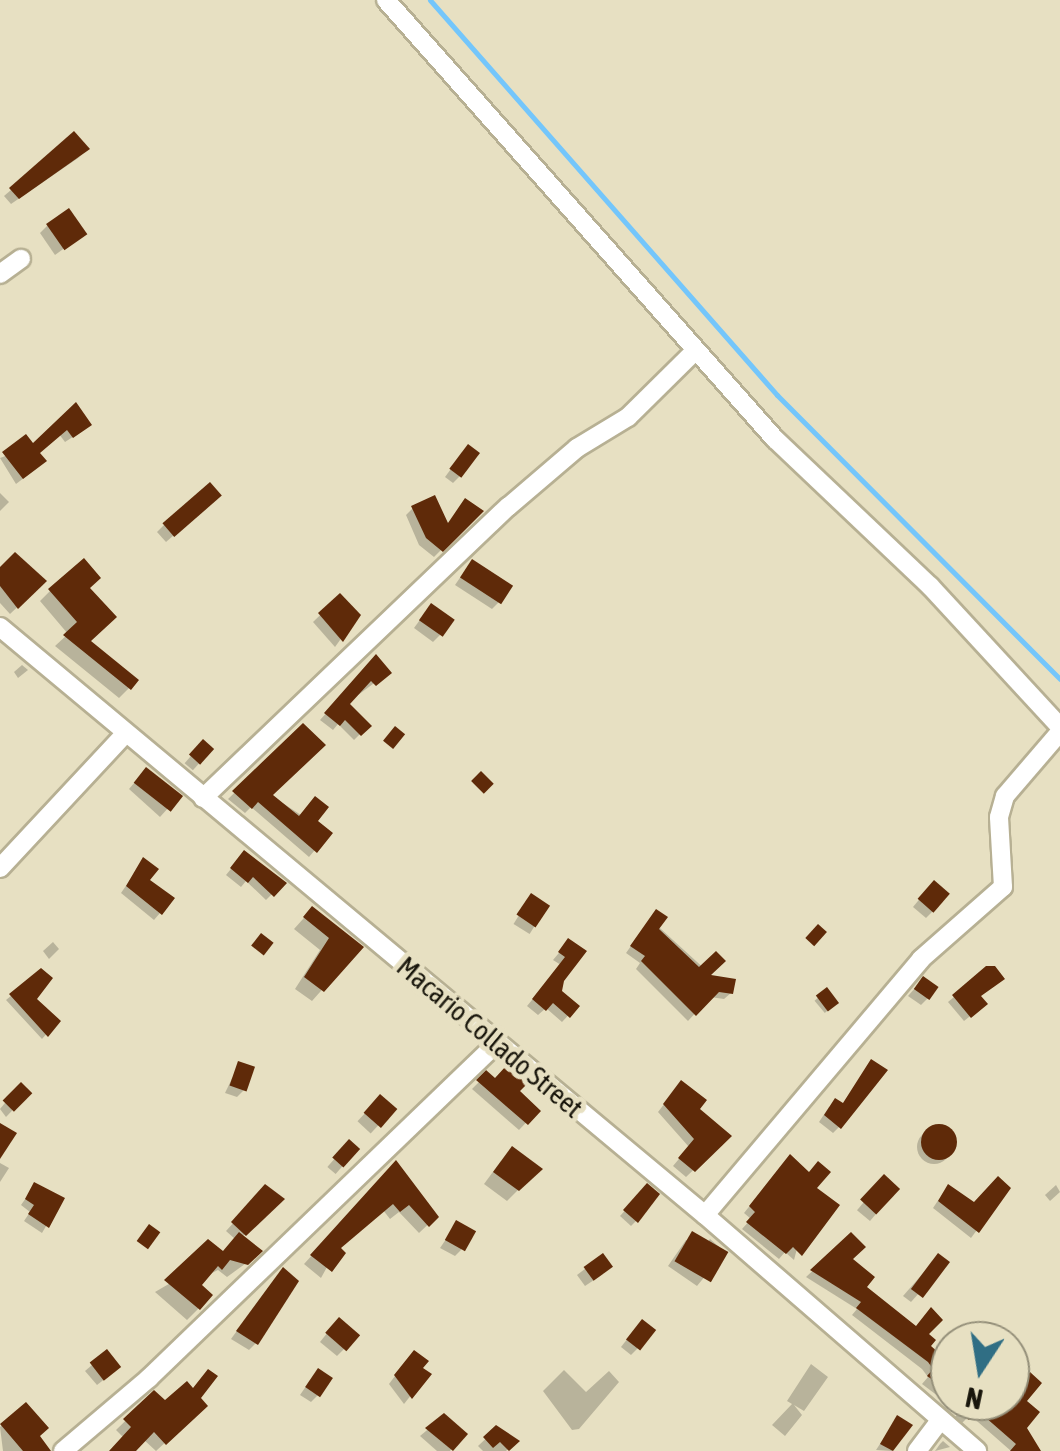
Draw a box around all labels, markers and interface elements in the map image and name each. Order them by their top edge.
street label: Macario Collado Street [390,950,590,1124]
north arrow [930,1321,1030,1421]
text: N [963,1381,986,1416]

